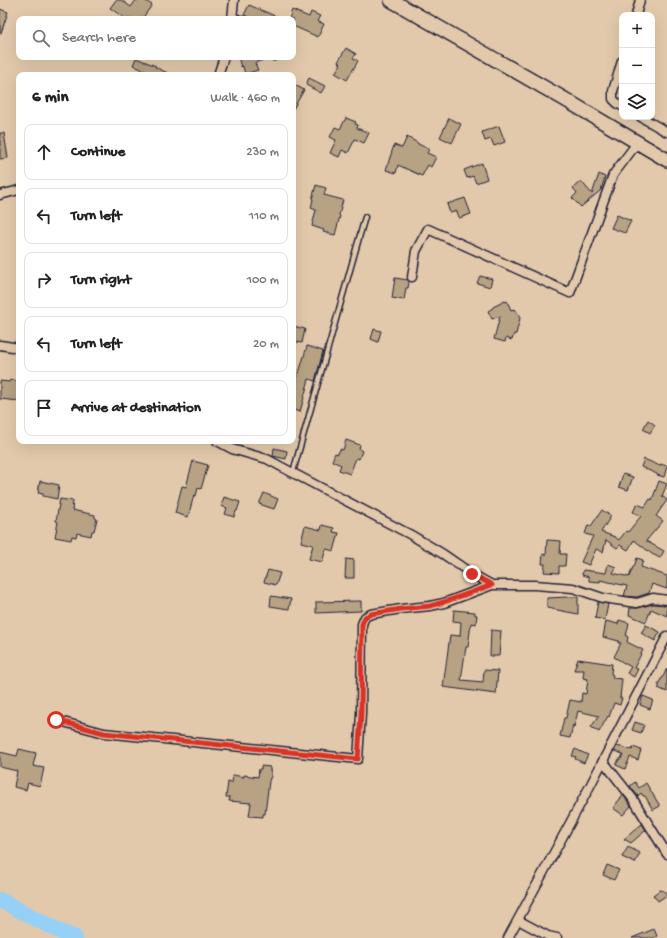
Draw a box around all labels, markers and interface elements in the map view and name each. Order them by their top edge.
map controls [619,12,655,120]
button: + [619,12,655,48]
search box [16,16,296,60]
icon: search [30,27,52,49]
text: Search here [62,29,136,47]
button: − [619,48,655,84]
button: layers [619,84,655,120]
text: 6 min [32,88,68,108]
text: Walk · 460 m [210,91,280,106]
icon: ahead [33,141,55,163]
text: Continue [71,143,125,161]
text: 230 m [246,145,279,160]
icon: left [33,205,55,227]
text: Turn left [71,207,122,225]
text: 110 m [249,209,279,224]
icon: right [33,269,55,291]
text: Turn right [71,271,131,289]
text: 100 m [247,273,279,288]
icon: left [33,333,55,355]
text: Turn left [71,335,122,353]
text: 20 m [253,337,279,352]
icon: arrive [33,397,55,419]
text: Arrive at destination [71,399,201,417]
route end [463,565,481,583]
route start [47,711,65,729]

